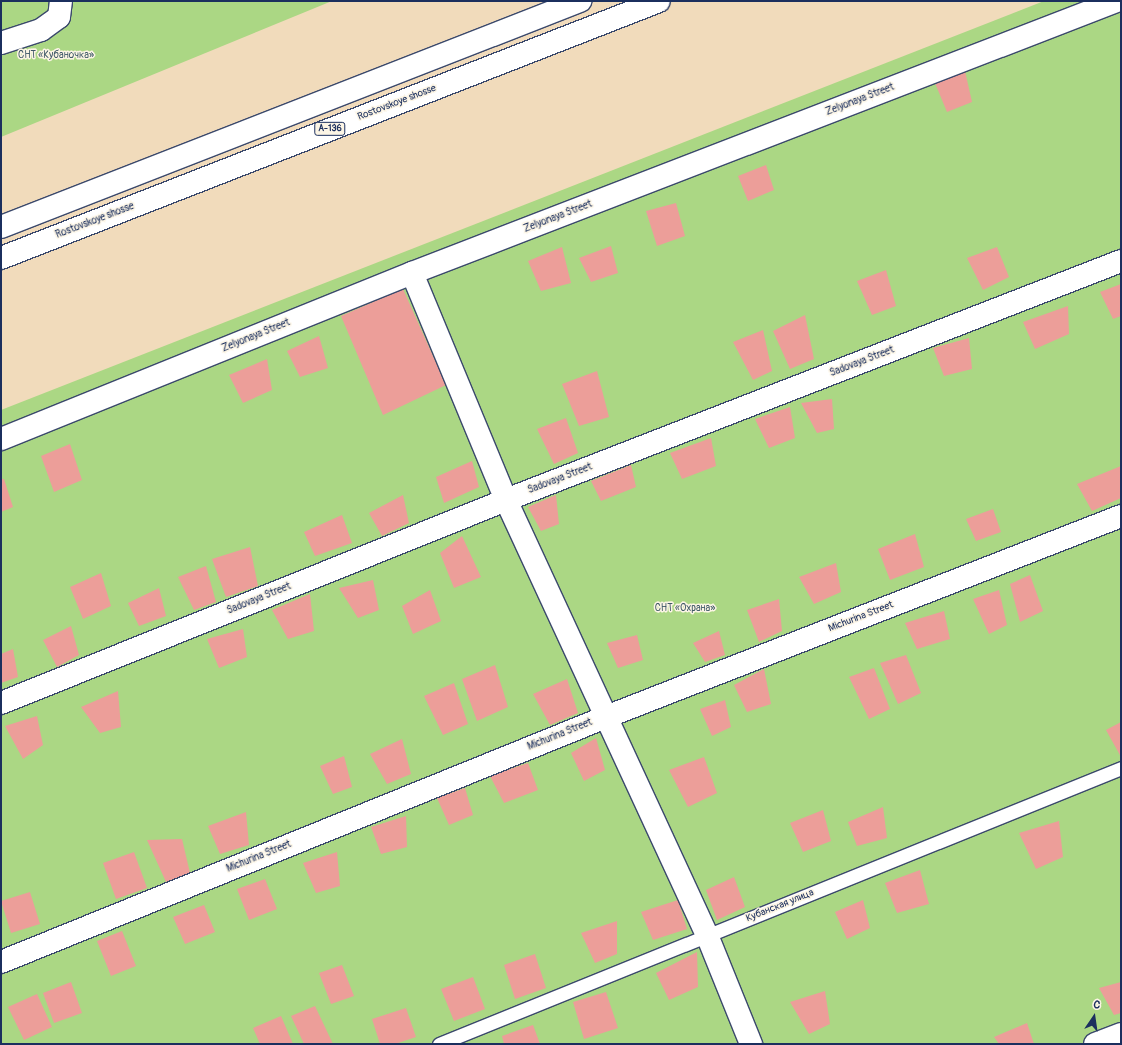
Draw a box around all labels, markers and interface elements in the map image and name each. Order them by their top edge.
park label: СНТ «Кубаночка» [18,50,94,62]
street label: Zelyonaya Street [824,81,896,119]
street label: Rostovskoye shosse [356,82,438,124]
road number: А-136 [314,122,346,136]
street label: Zelyonaya Street [522,198,594,236]
street label: Rostovskoye shosse [54,200,136,242]
street label: Zelyonaya Street [220,317,292,355]
street label: Sadovaya Street [828,344,896,380]
street label: Sadovaya Street [526,461,594,497]
street label: Sadovaya Street [225,581,293,617]
street label: Michurina Street [827,599,895,635]
park label: СНТ «Охрана» [655,603,715,615]
street label: Michurina Street [526,717,594,753]
street label: Michurina Street [225,839,293,875]
street label: Кубанская улица [744,887,816,925]
north arrow [1074,997,1114,1037]
text: С [1092,998,1102,1012]

